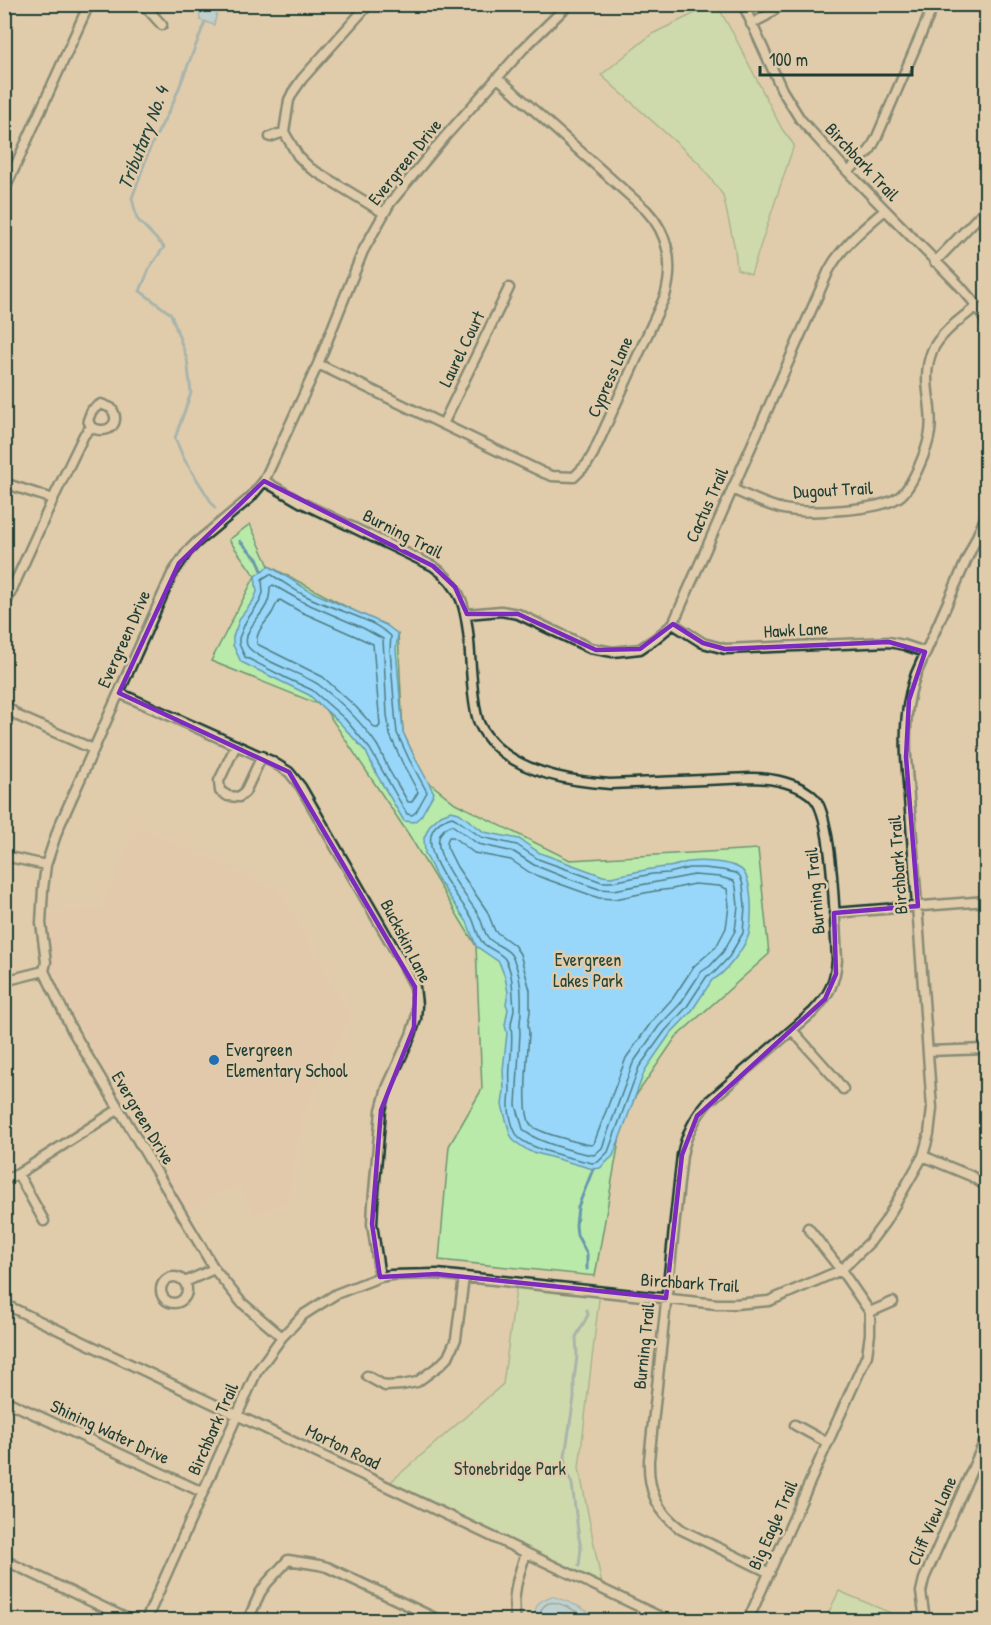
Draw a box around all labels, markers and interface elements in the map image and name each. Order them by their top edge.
scale bar [760,39,912,77]
text: 100 m [769,47,808,72]
water label: Tributary No. 4 [111,80,176,194]
street label: Evergreen Drive [362,113,447,210]
street label: Birchbark Trail [820,117,905,206]
street label: Laurel Court [432,306,491,391]
street label: Cypress Lane [581,332,639,421]
street label: Cactus Trail [679,463,734,546]
street label: Dugout Trail [792,475,874,504]
street label: Burning Trail [359,503,448,565]
street label: Evergreen Drive [91,586,156,692]
street label: Hawk Lane [763,615,829,644]
street label: Birchbark Trail [882,815,913,915]
street label: Burning Trail [798,846,831,935]
street label: Buckskin Lane [375,895,438,987]
park label: Evergreen Lakes Park [553,947,623,993]
place label: Evergreen Elementary School [226,1037,348,1083]
marker: Evergreen Elementary School [207,1053,221,1067]
street label: Evergreen Drive [106,1066,181,1169]
street label: Birchbark Trail [640,1267,740,1298]
street label: Burning Trail [627,1301,660,1390]
street label: Birchbark Trail [181,1378,244,1479]
street label: Shining Water Drive [47,1393,174,1470]
street label: Morton Road [302,1418,385,1475]
park label: Stonebridge Park [454,1456,566,1481]
street label: Cliff View Lane [901,1472,962,1569]
street label: Big Eagle Trail [742,1476,804,1574]

